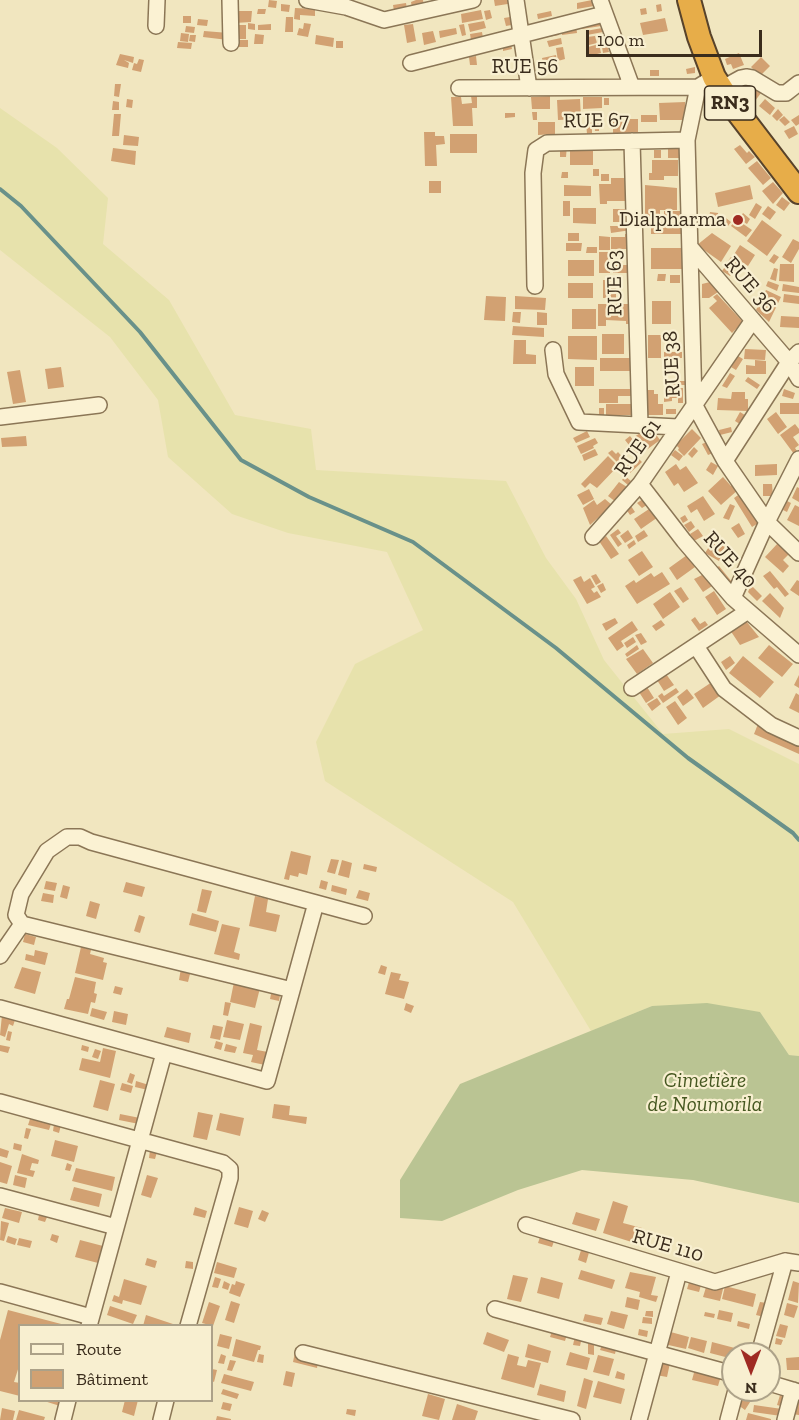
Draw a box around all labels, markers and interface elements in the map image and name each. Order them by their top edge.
scale bar [589,18,764,56]
text: 100 m [597,29,644,51]
street label: RUE 56 [492,54,558,80]
road number: RN3 [704,86,756,120]
street label: RUE 67 [563,108,629,134]
place label: Dialpharma [619,207,726,233]
marker: Dialpharma [731,213,745,227]
street label: RUE 63 [602,250,628,316]
street label: RUE 36 [719,252,781,318]
street label: RUE 38 [658,330,686,398]
street label: RUE 61 [609,415,667,481]
street label: RUE 40 [698,526,762,594]
park label: Cimetière de Noumorila [648,1068,762,1118]
street label: RUE 110 [629,1224,707,1268]
legend [18,1324,213,1402]
text: Route [76,1338,121,1360]
north arrow [721,1342,781,1402]
text: Bâtiment [76,1368,148,1390]
text: N [745,1379,757,1398]

